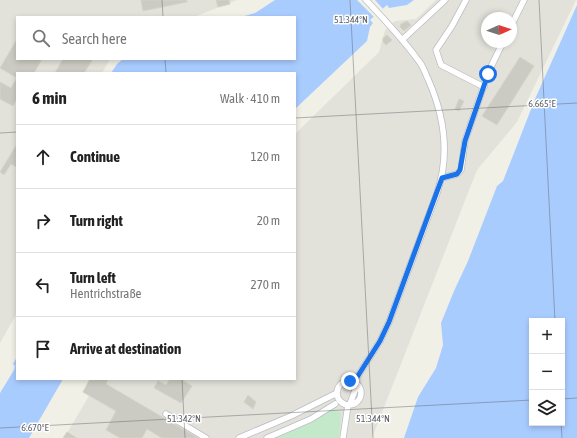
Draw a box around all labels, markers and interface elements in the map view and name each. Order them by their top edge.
north arrow [481,12,517,48]
text: 51.344°N [334,14,368,25]
search box [16,16,296,60]
icon: search [30,27,52,49]
text: Search here [62,30,127,47]
route start [479,65,497,83]
text: 6 min [32,88,67,108]
text: Walk · 410 m [220,91,280,106]
text: 6.665°E [528,98,557,109]
icon: ahead [32,146,54,168]
text: Continue [70,148,120,165]
text: 120 m [251,149,280,164]
icon: right [32,210,54,232]
text: Turn right [70,212,123,229]
text: 20 m [257,213,280,228]
text: Turn left [70,269,116,286]
icon: left [32,274,54,296]
text: 270 m [251,277,280,292]
text: Hentrichstraße [70,286,141,301]
map controls [529,318,565,426]
button: + [529,318,565,354]
icon: arrive [32,338,54,360]
text: Arrive at destination [70,340,181,357]
button: − [529,354,565,390]
route end [341,372,359,390]
button: layers [529,390,565,426]
text: 51.342°N [167,413,201,424]
text: 51.344°N [356,413,390,424]
text: 6.670°E [21,422,50,433]

